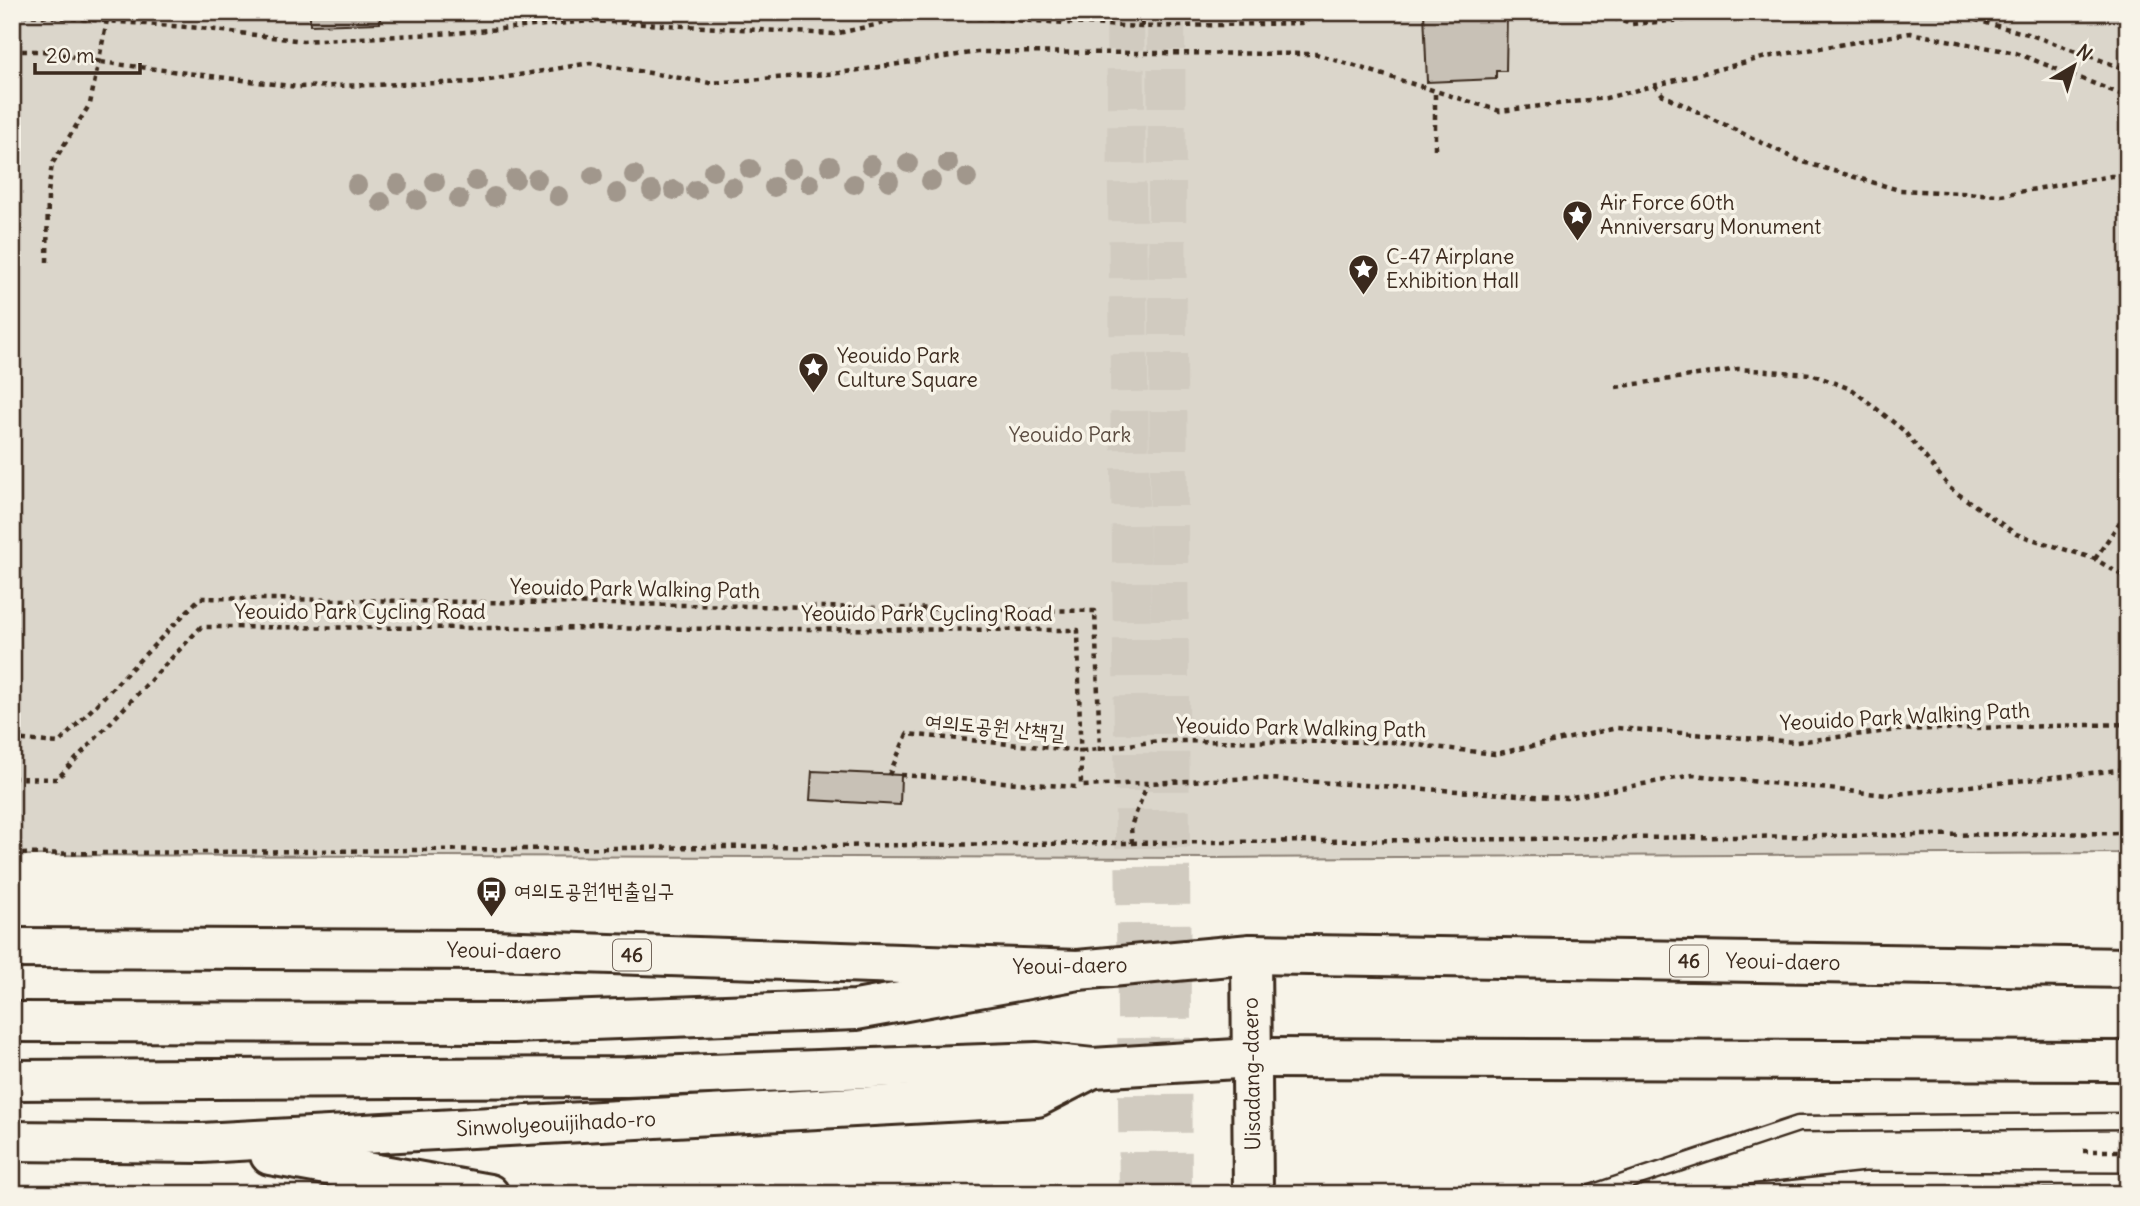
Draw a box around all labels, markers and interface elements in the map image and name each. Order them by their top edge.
scale bar [35,32,140,76]
north arrow [2038,32,2108,102]
text: N [2072,39,2097,66]
text: 20 m [46,42,95,69]
place label: Air Force 60th Anniversary Monument [1600,189,1821,240]
place icon: Air Force 60th Anniversary Monument [1560,198,1594,242]
place label: C-47 Airplane Exhibition Hall [1386,243,1519,294]
place icon: C-47 Airplane Exhibition Hall [1346,252,1380,296]
place label: Yeouido Park Culture Square [837,342,978,393]
place icon: Yeouido Park Culture Square [797,351,831,395]
park label: Yeouido Park [1009,421,1131,448]
street label: Yeouido Park Walking Path [510,573,760,604]
street label: Yeouido Park Cycling Road [234,598,486,625]
street label: Yeouido Park Cycling Road [801,600,1053,627]
street label: Yeouido Park Walking Path [1779,696,2031,737]
street label: 여의도공원 산책길 [924,707,1066,746]
street label: Yeouido Park Walking Path [1176,712,1426,743]
bus stop icon: 여의도공원1번출입구 [474,874,508,918]
place label: 여의도공원1번출입구 [514,877,674,904]
street label: Yeoui-daero [446,936,562,965]
road number: 46 [613,939,651,970]
road number: 46 [1670,945,1708,976]
street label: Yeoui-daero [1725,947,1841,976]
street label: Yeoui-daero [1012,951,1128,980]
street label: Uisadang-daero [1237,997,1266,1151]
street label: Sinwolyeouijihado-ro [455,1105,657,1142]

